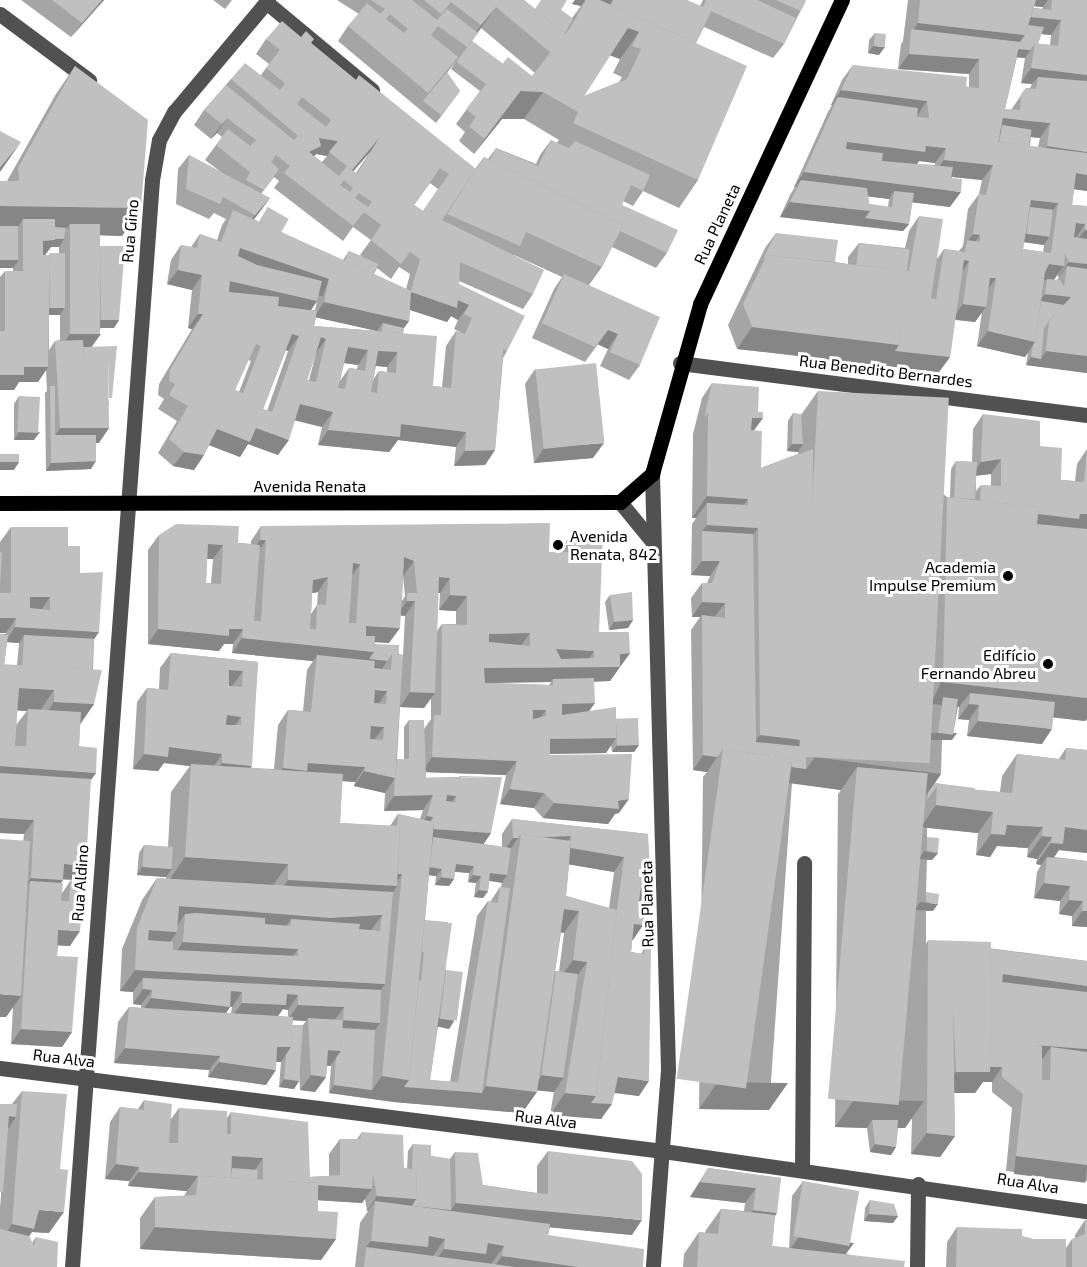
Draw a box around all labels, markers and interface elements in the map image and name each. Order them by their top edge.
street label: Rua Planeta [690,180,744,268]
street label: Rua Gino [118,198,142,264]
street label: Rua Benedito Bernardes [798,351,974,391]
street label: Avenida Renata [254,476,366,496]
place label: Avenida Renata, 842 [570,526,657,564]
marker: Avenida Renata, 842 [551,538,565,552]
place label: Academia Impulse Premium [869,557,996,595]
marker: Academia Impulse Premium [1001,569,1015,583]
place label: Edifício Fernando Abreu [920,645,1036,683]
marker: Edifício Fernando Abreu [1041,657,1055,671]
street label: Rua Aldino [68,844,92,922]
street label: Rua Planeta [637,860,657,948]
street label: Rua Alva [32,1045,96,1071]
street label: Rua Alva [514,1106,578,1132]
street label: Rua Alva [995,1169,1061,1197]

